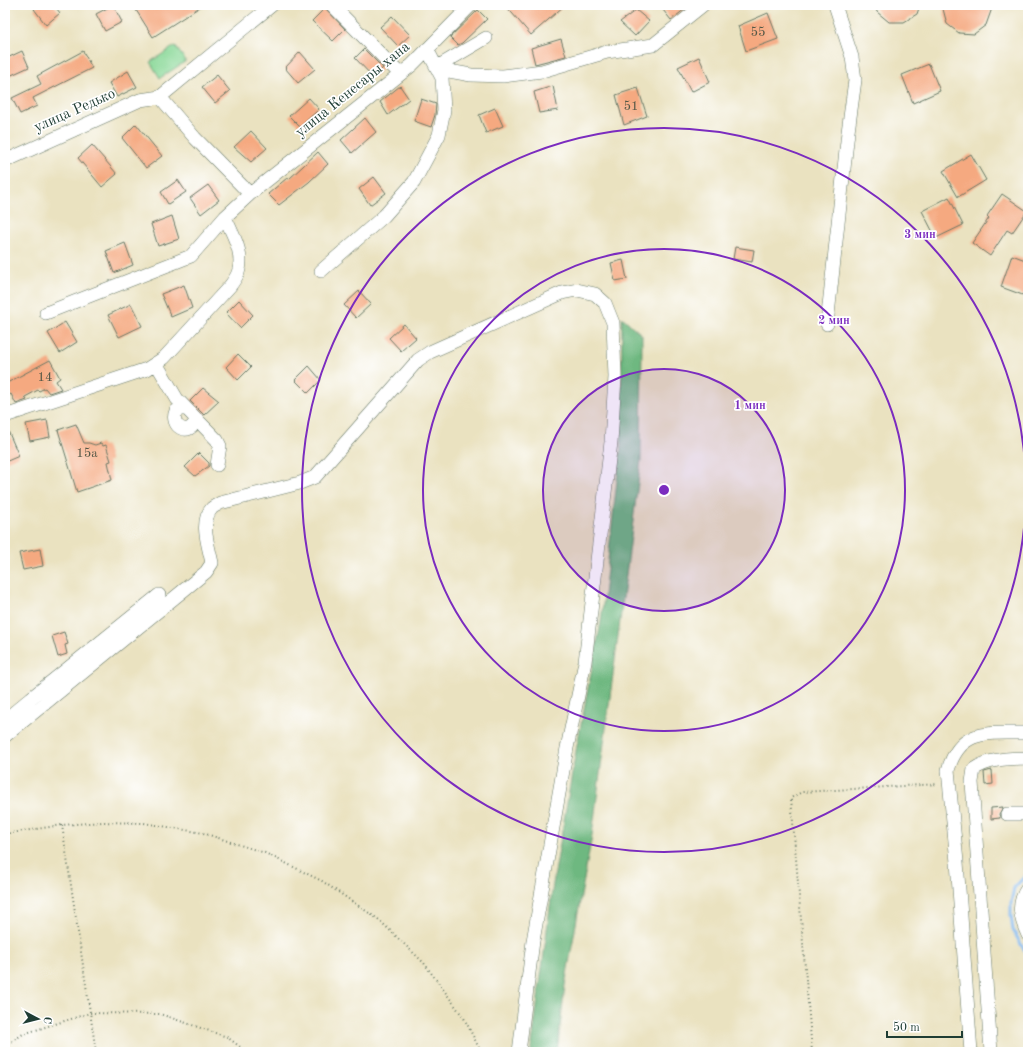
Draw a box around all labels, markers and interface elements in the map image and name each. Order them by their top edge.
house number: 55 [750,26,766,39]
street label: улица Кенесары хана [293,39,413,141]
street label: улица Редько [32,86,118,136]
house number: 51 [623,100,639,113]
text: 3 мин [904,229,936,241]
text: 2 мин [818,315,850,327]
house number: 14 [37,371,53,384]
text: 1 мин [734,400,766,412]
house number: 15а [76,447,98,460]
centre of rings [657,483,671,497]
north arrow [18,999,58,1039]
scale bar [887,1013,962,1039]
text: С [41,1016,52,1024]
text: 50 m [893,1021,920,1034]

